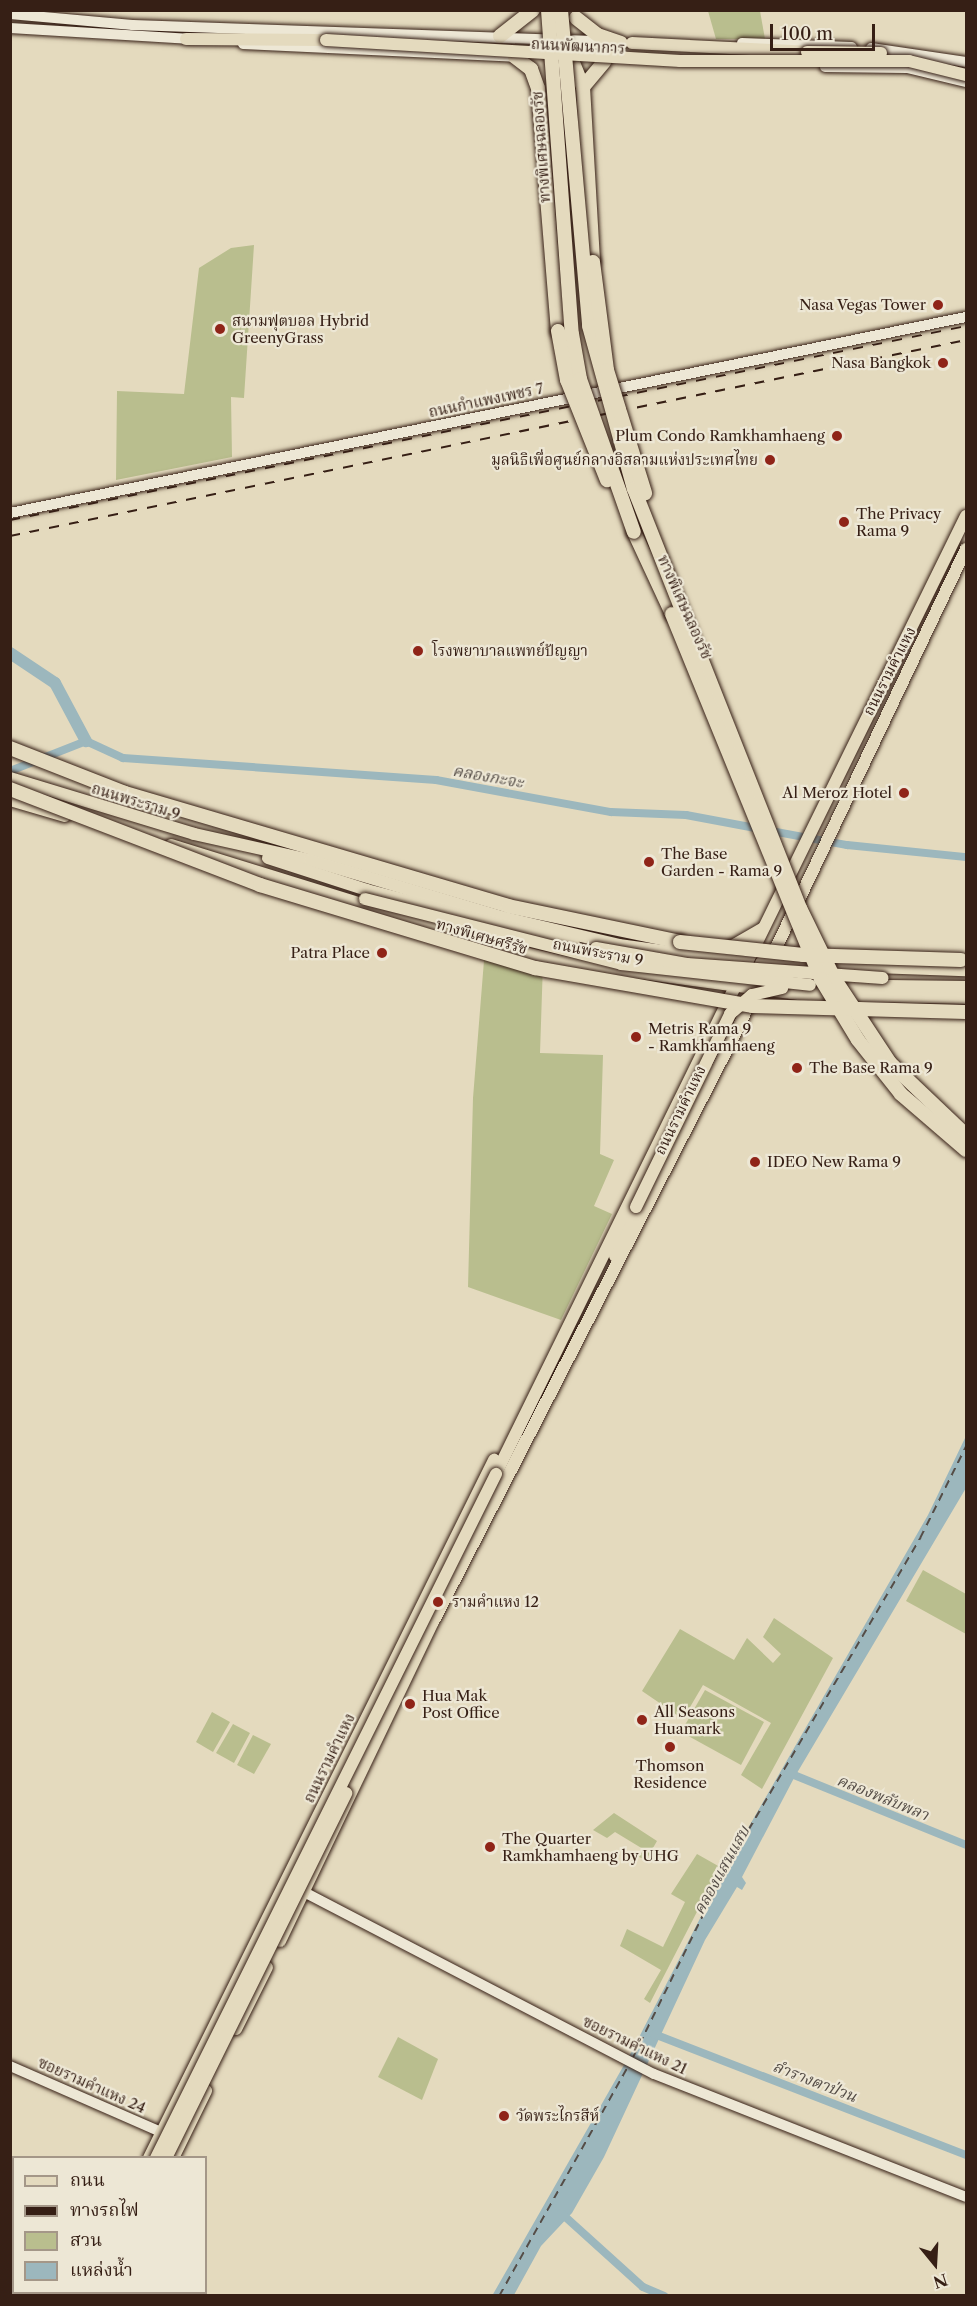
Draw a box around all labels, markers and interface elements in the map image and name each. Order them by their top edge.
scale bar [773,12,878,50]
text: 100 m [781,23,833,45]
street label: ถนนพัฒนาการ [531,35,625,57]
street label: ทางพิเศษฉลองรัช [528,91,554,203]
place label: Nasa Vegas Tower [798,296,926,314]
marker: Nasa Vegas Tower [931,298,945,312]
place label: สนามฟุตบอล Hybrid GreenyGrass [232,311,369,346]
marker: สนามฟุตบอล Hybrid GreenyGrass [213,322,227,336]
place label: Nasa Bangkok [831,354,931,372]
marker: Nasa Bangkok [936,356,950,370]
street label: ถนนกำแพงเพชร 7 [427,379,545,421]
place label: Plum Condo Ramkhamhaeng [615,427,825,445]
marker: Plum Condo Ramkhamhaeng [830,429,844,443]
place label: มูลนิธิเพื่อศูนย์กลางอิสลามแห่งประเทศไทย [491,451,758,469]
marker: มูลนิธิเพื่อศูนย์กลางอิสลามแห่งประเทศไทย [763,453,777,467]
place label: The Privacy Rama 9 [856,504,941,539]
marker: The Privacy Rama 9 [837,515,851,529]
street label: ทางพิเศษฉลองรัช [654,552,716,662]
street label: ถนนรามคำแหง [859,624,919,718]
marker: โรงพยาบาลแพทย์ปัญญา [409,642,427,660]
place label: โรงพยาบาลแพทย์ปัญญา [432,642,588,660]
water label: คลองกะจะ [451,760,525,792]
street label: ถนนพระราม 9 [89,779,183,823]
place label: Al Meroz Hotel [782,784,892,802]
marker: Al Meroz Hotel [897,786,911,800]
place label: The Base Garden - Rama 9 [661,844,782,879]
marker: The Base Garden - Rama 9 [642,855,656,869]
street label: ทางพิเศษศรีรัช [434,914,530,958]
street label: ถนนพระราม 9 [551,934,645,970]
place label: Patra Place [290,944,370,962]
marker: Patra Place [375,946,389,960]
place label: Metris Rama 9 - Ramkhamhaeng [648,1019,775,1054]
marker: Metris Rama 9 - Ramkhamhaeng [629,1030,643,1044]
place label: The Base Rama 9 [809,1059,933,1077]
marker: The Base Rama 9 [790,1061,804,1075]
street label: ถนนรามคำแหง [651,1062,709,1158]
place label: IDEO New Rama 9 [767,1153,902,1171]
marker: IDEO New Rama 9 [748,1155,762,1169]
marker: รามคำแหง 12 [429,1593,447,1611]
place label: รามคำแหง 12 [452,1593,539,1611]
place label: Hua Mak Post Office [422,1686,500,1721]
marker: Hua Mak Post Office [403,1697,417,1711]
place label: All Seasons Huamark [654,1702,735,1737]
street label: ถนนรามคำแหง [300,1710,358,1806]
marker: All Seasons Huamark [635,1713,649,1727]
marker: Thomson Residence [663,1740,677,1754]
place label: Thomson Residence [633,1756,707,1791]
water label: คลองพลับพลา [834,1770,932,1824]
water label: คลองแสนแสบ [689,1822,753,1918]
place label: The Quarter Ramkhamhaeng by UHG [502,1829,679,1864]
marker: The Quarter Ramkhamhaeng by UHG [483,1840,497,1854]
street label: ซอยรามคำแหง 21 [580,2012,690,2078]
street label: ซอยรามคำแหง 24 [35,2053,149,2117]
water label: ลำรางตาป่วน [770,2056,860,2106]
place label: วัดพระไกรสีห์ [516,2107,599,2125]
marker: วัดพระไกรสีห์ [497,2109,511,2123]
legend [12,2156,207,2294]
text: ถนน [70,2169,105,2191]
text: ทางรถไฟ [70,2199,139,2221]
text: สวน [70,2229,102,2251]
north arrow [905,2234,965,2294]
text: แหล่งน้ำ [70,2259,133,2281]
text: N [931,2269,950,2293]

